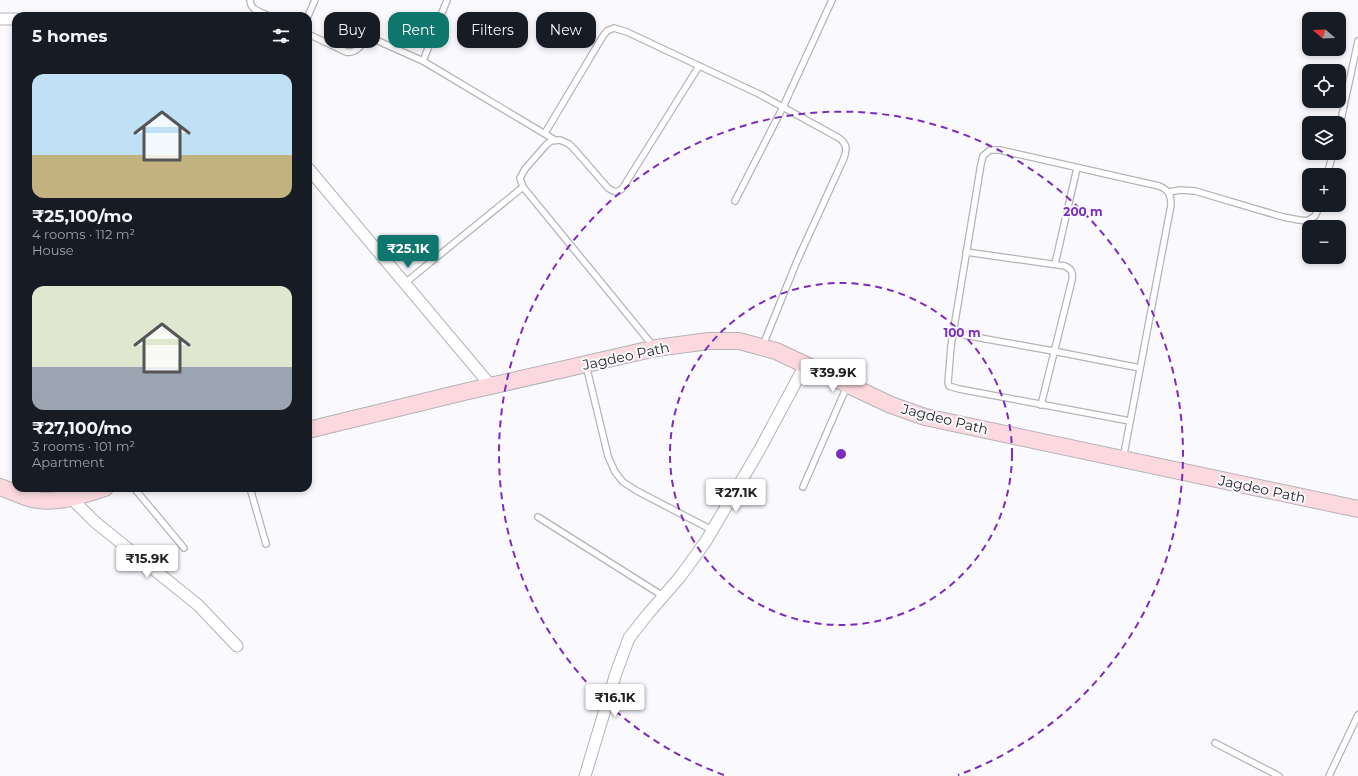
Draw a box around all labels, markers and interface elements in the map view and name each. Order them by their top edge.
chip: Buy [324,12,380,48]
chip: Rent [388,12,449,48]
chip: Filters [457,12,528,48]
chip: New [536,12,596,48]
north arrow [1302,12,1346,56]
map controls [1302,12,1346,264]
icon: filters [270,25,292,47]
text: 5 homes [32,26,108,46]
button: locate [1302,64,1346,108]
icon: home [126,100,198,172]
button: layers [1302,116,1346,160]
button: + [1302,168,1346,212]
text: 200 m [1063,204,1103,219]
text: ₹25,100/mo [32,206,133,226]
button: − [1302,220,1346,264]
text: 4 rooms · 112 m² [32,226,135,242]
pin: ₹25.1K [375,235,441,269]
text: ₹25.1K [387,240,429,256]
text: House [32,242,74,258]
icon: home [126,312,198,384]
text: 100 m [944,325,980,340]
street label: Jagdeo Path [580,338,671,374]
pin: ₹39.9K [800,359,866,393]
text: ₹39.9K [810,364,856,380]
street label: Jagdeo Path [899,399,990,438]
text: ₹27,100/mo [32,418,132,438]
text: 3 rooms · 101 m² [32,438,135,454]
centre of rings [834,447,848,461]
text: Apartment [32,454,104,470]
street label: Jagdeo Path [1216,471,1307,507]
pin: ₹27.1K [703,479,769,513]
text: ₹27.1K [715,484,757,500]
pin: ₹15.9K [114,545,180,579]
text: ₹15.9K [125,550,169,566]
pin: ₹16.1K [582,684,648,718]
text: ₹16.1K [595,689,635,705]

